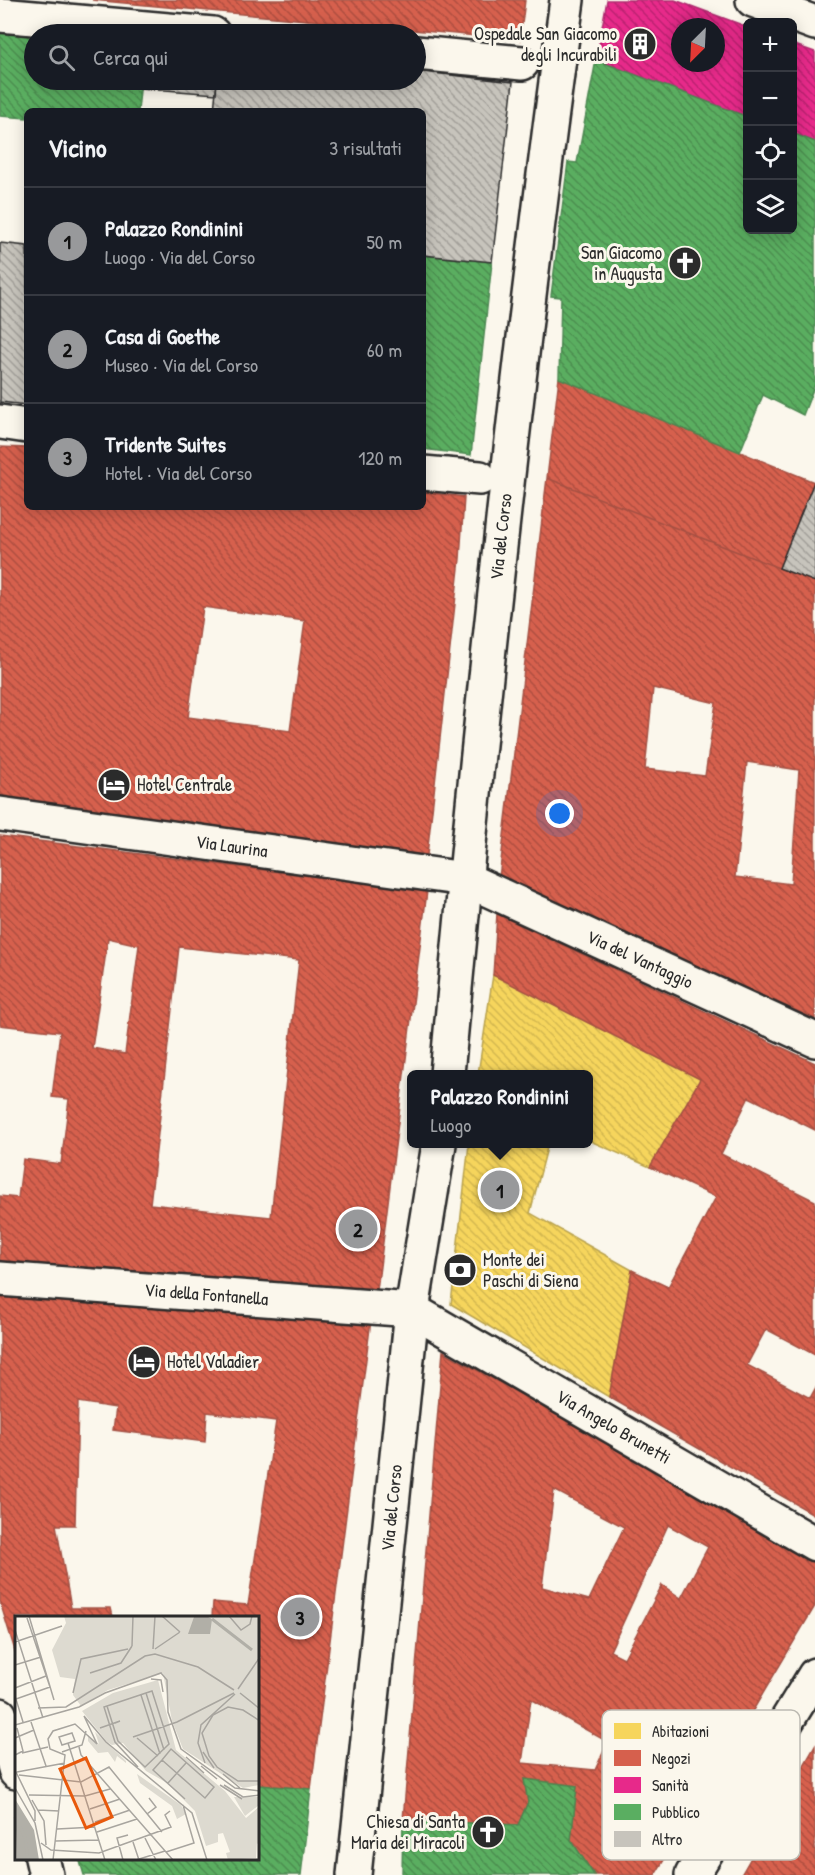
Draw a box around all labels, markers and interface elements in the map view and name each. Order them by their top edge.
north arrow [671,18,725,72]
map controls [743,18,797,234]
button: + [743,18,797,72]
place label: Ospedale San Giacomo degli Incurabili [474,21,617,67]
search box [24,24,426,90]
building icon: Ospedale San Giacomo degli Incurabili [622,26,658,62]
icon: search [45,41,78,74]
text: Cerca qui [93,42,168,72]
button: − [743,72,797,126]
button: locate [743,126,797,180]
text: Vicino [48,130,107,165]
text: 3 risultati [329,134,402,161]
button: layers [743,180,797,234]
text: Palazzo Rondinini [105,213,244,243]
text: 1 [64,228,71,255]
text: 50 m [366,228,402,255]
place label: San Giacomo in Augusta [581,240,662,286]
text: Luogo · Via del Corso [105,243,255,270]
church icon: San Giacomo in Augusta [667,245,703,281]
text: Casa di Goethe [105,321,220,351]
text: 2 [63,336,72,363]
text: 60 m [367,336,402,363]
text: Museo · Via del Corso [105,351,258,378]
text: Tridente Suites [105,429,226,459]
text: 3 [63,444,72,471]
text: 120 m [358,444,402,471]
text: Hotel · Via del Corso [105,459,252,486]
street label: Via del Corso [483,492,518,581]
hotel icon: Hotel Centrale [96,767,132,803]
place label: Hotel Centrale [137,772,232,797]
your location [545,799,574,828]
street label: Via Laurina [194,828,269,863]
street label: Via del Vantaggio [583,924,697,994]
popup [407,1070,593,1148]
text: Palazzo Rondinini [431,1081,569,1111]
text: Luogo [431,1111,471,1138]
pin: 1 [480,1168,520,1212]
pin: 2 [338,1206,378,1252]
place label: Monte dei Paschi di Siena [483,1247,578,1293]
bank icon: Monte dei Paschi di Siena [442,1252,478,1288]
street label: Via della Fontanella [144,1277,269,1311]
hotel icon: Hotel Valadier [126,1344,162,1380]
place label: Hotel Valadier [167,1349,259,1374]
street label: Via Angelo Brunetti [552,1383,676,1470]
street label: Via del Corso [374,1463,408,1552]
pin: 3 [280,1594,320,1640]
inset map [15,1616,260,1860]
legend [602,1710,800,1860]
text: Abitazioni [652,1720,709,1742]
text: Negozi [652,1747,691,1769]
text: Sanità [652,1774,688,1796]
text: Pubblico [652,1801,700,1823]
place label: Chiesa di Santa Maria dei Miracoli [351,1809,465,1855]
church icon: Chiesa di Santa Maria dei Miracoli [470,1814,506,1850]
text: Altro [652,1828,683,1850]

